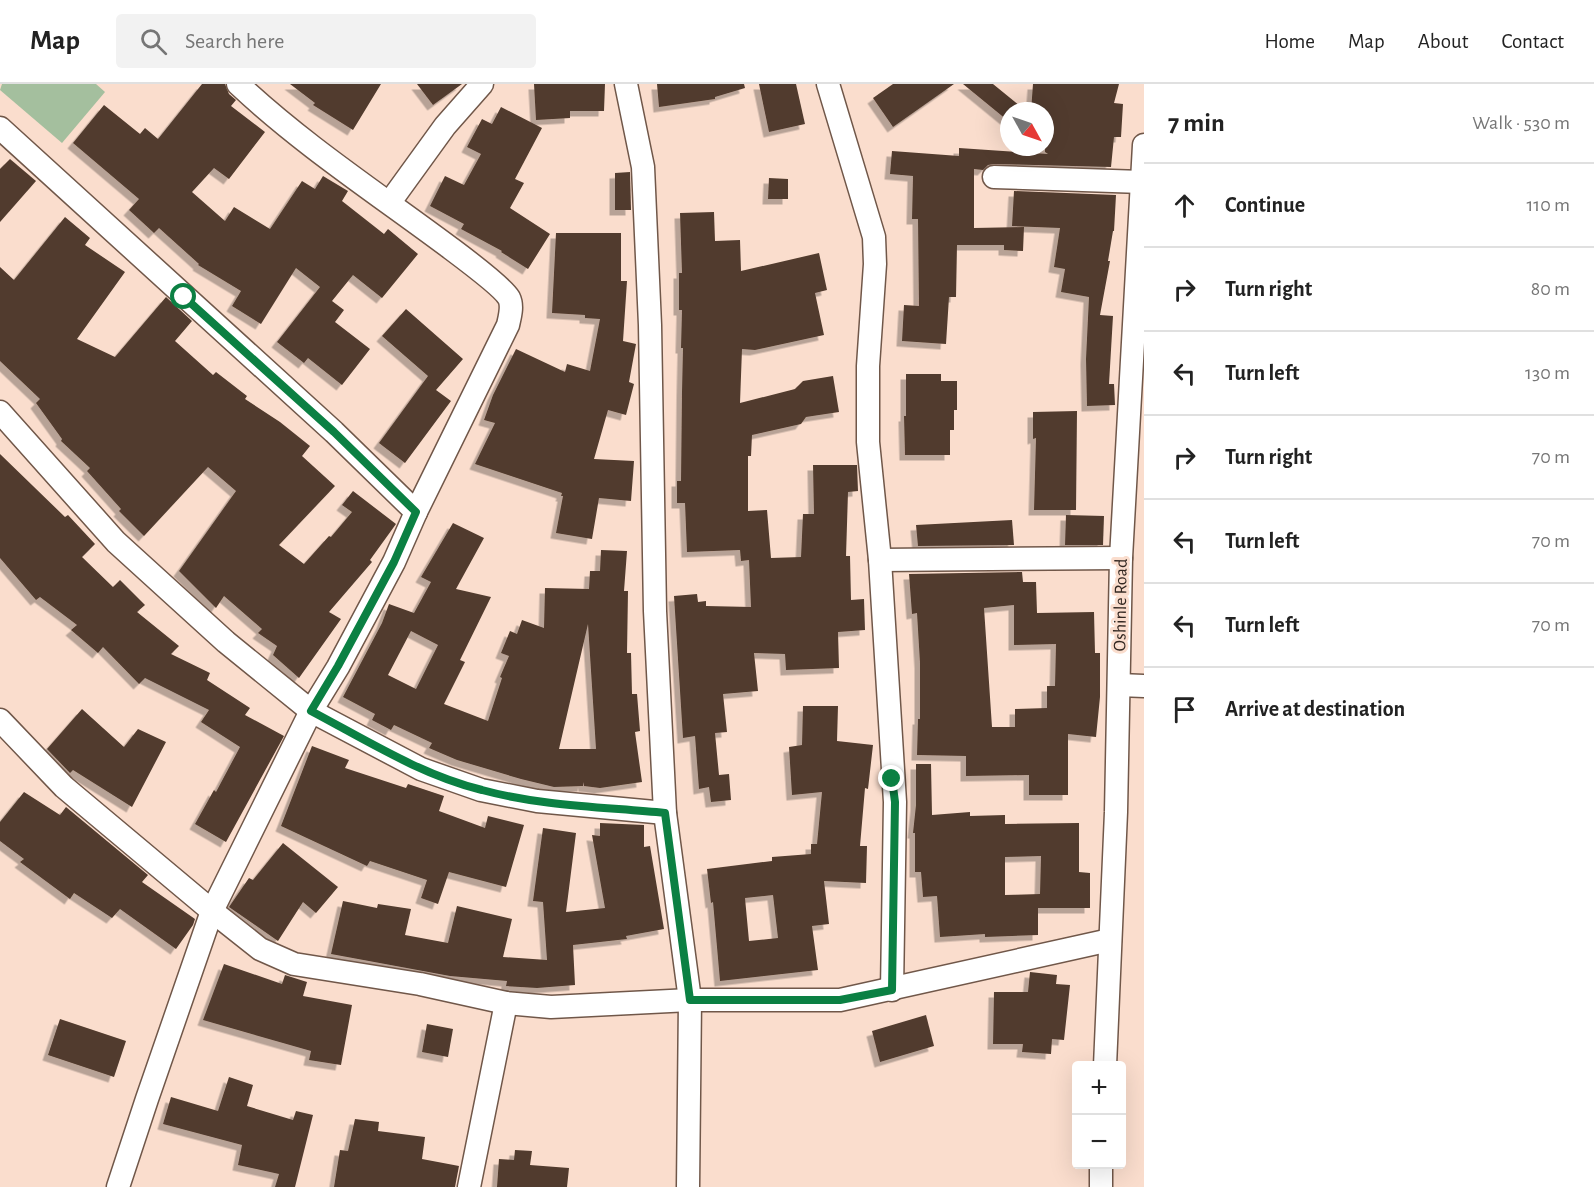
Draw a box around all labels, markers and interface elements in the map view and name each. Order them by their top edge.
search box [116,14,536,68]
icon: search [137,25,170,58]
text: Map [30,27,80,55]
text: Search here [185,30,284,52]
text: Home [1264,31,1315,52]
text: Map [1348,31,1385,52]
text: About [1418,31,1468,52]
text: Contact [1501,31,1564,52]
north arrow [1000,102,1054,156]
text: 7 min [1168,110,1225,136]
text: Walk · 530 m [1472,113,1570,133]
icon: ahead [1168,189,1201,222]
text: Continue [1225,194,1305,216]
text: 110 m [1526,195,1570,215]
icon: right [1168,273,1201,306]
text: Turn right [1225,278,1312,300]
text: 80 m [1531,279,1570,299]
route start [170,283,196,309]
icon: left [1168,357,1201,390]
text: Turn left [1225,362,1299,384]
text: 130 m [1525,363,1570,383]
icon: right [1168,441,1201,474]
text: Turn right [1225,446,1312,468]
text: 70 m [1532,447,1570,467]
icon: left [1168,525,1201,558]
text: Turn left [1225,530,1299,552]
text: 70 m [1532,531,1570,551]
street label: Oshinle Road [1111,559,1131,651]
icon: left [1168,609,1201,642]
text: Turn left [1225,614,1299,636]
text: 70 m [1532,615,1570,635]
icon: arrive [1168,693,1201,726]
text: Arrive at destination [1225,698,1405,720]
route end [878,765,904,791]
map controls [1072,1061,1126,1169]
button: + [1072,1061,1126,1115]
button: − [1072,1115,1126,1169]

